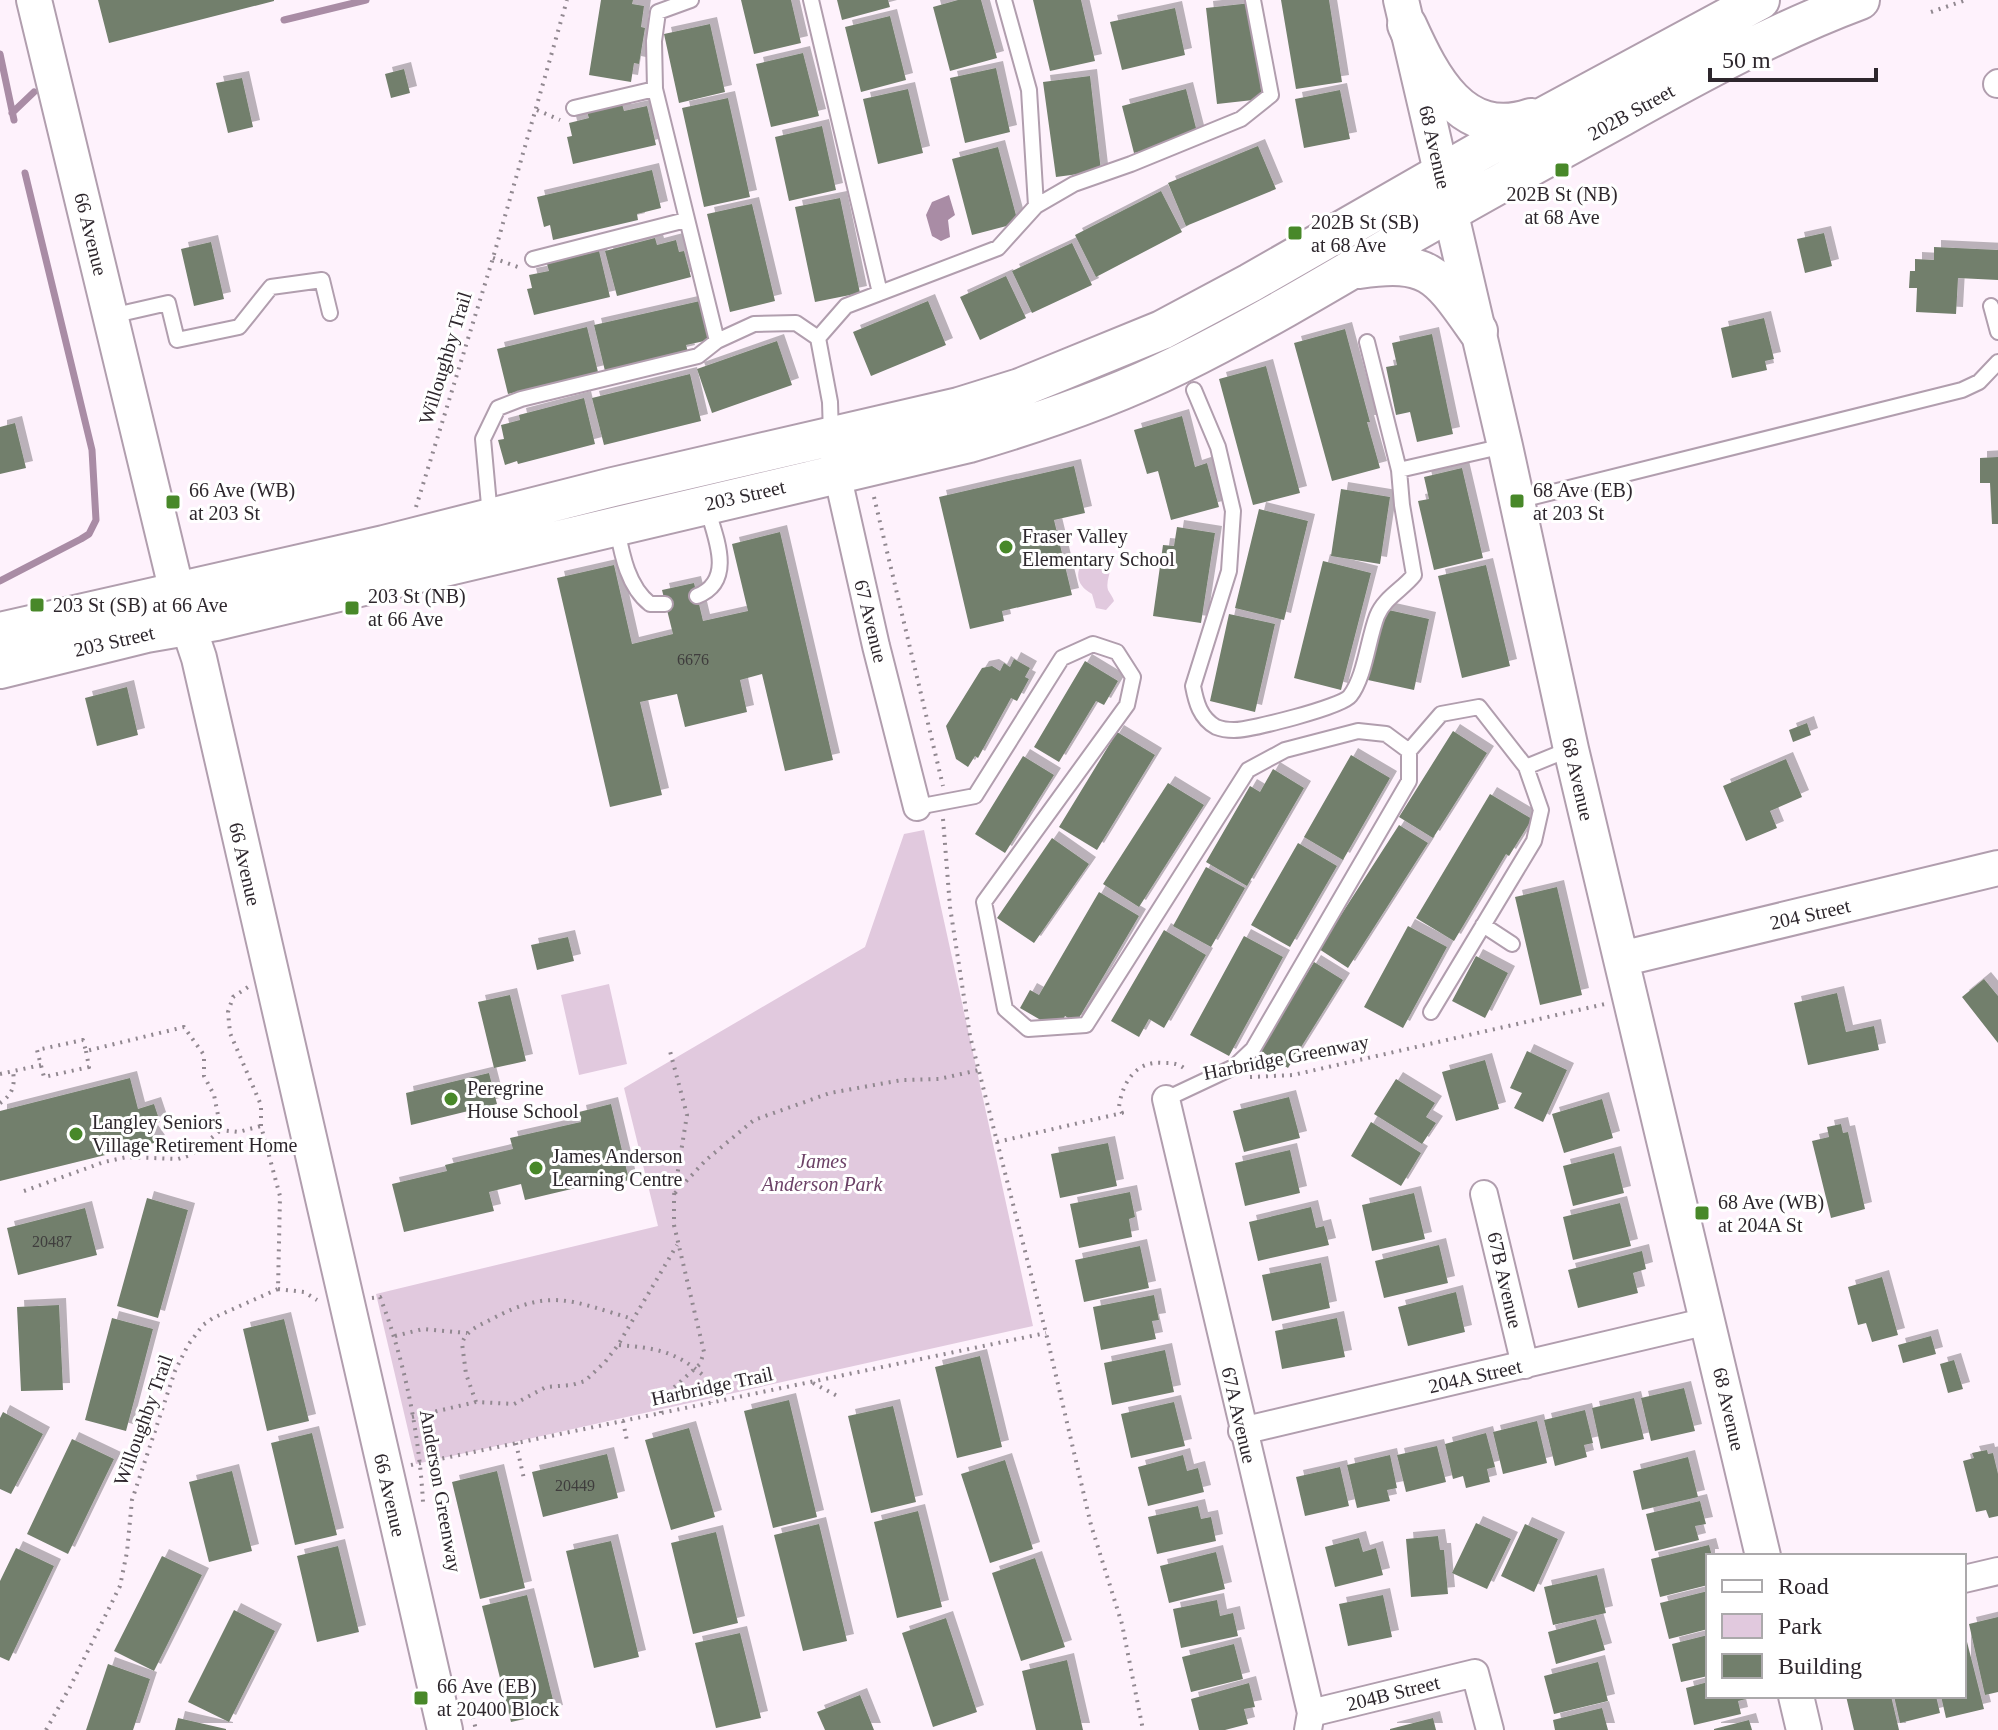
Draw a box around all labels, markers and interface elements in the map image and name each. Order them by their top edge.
scale bar [1710,32,1876,82]
text: 50 m [1722,47,1771,73]
street label: 202B Street [1584,79,1678,145]
street label: 68 Avenue [1415,103,1455,191]
marker: 202B St (NB) at 68 Ave [1553,161,1571,179]
place label: 202B St (NB) at 68 Ave [1506,183,1618,228]
street label: 66 Avenue [70,190,112,278]
place label: 202B St (SB) at 68 Ave [1311,211,1419,256]
marker: 202B St (SB) at 68 Ave [1286,224,1304,242]
street label: Willoughby Trail [414,289,477,427]
street label: 203 Street [703,475,788,515]
place label: 66 Ave (WB) at 203 St [189,479,295,524]
place label: 68 Ave (EB) at 203 St [1533,479,1633,524]
marker: 68 Ave (EB) at 203 St [1508,492,1526,510]
marker: 66 Ave (WB) at 203 St [164,493,182,511]
place label: Fraser Valley Elementary School [1022,525,1175,571]
marker: Fraser Valley Elementary School [997,538,1015,556]
street label: 67 Avenue [850,577,892,665]
place label: 203 St (NB) at 66 Ave [368,585,466,630]
place label: 203 St (SB) at 66 Ave [53,594,228,617]
marker: 203 St (SB) at 66 Ave [28,596,46,614]
marker: 203 St (NB) at 66 Ave [343,599,361,617]
street label: 203 Street [72,621,157,661]
house number: 6676 [677,651,709,668]
street label: 68 Avenue [1558,735,1598,823]
street label: 66 Avenue [225,820,265,908]
street label: 204 Street [1768,894,1853,934]
street label: Harbridge Greenway [1201,1030,1371,1085]
place label: Peregrine House School [467,1077,579,1122]
marker: Peregrine House School [442,1090,460,1108]
place label: Langley Seniors Village Retirement Home [92,1111,298,1157]
marker: Langley Seniors Village Retirement Home [67,1125,85,1143]
place label: James Anderson Learning Centre [552,1145,683,1191]
park label: James Anderson Park [760,1150,883,1195]
marker: James Anderson Learning Centre [527,1159,545,1177]
place label: 68 Ave (WB) at 204A St [1718,1191,1824,1236]
marker: 68 Ave (WB) at 204A St [1693,1204,1711,1222]
street label: 67B Avenue [1483,1230,1527,1330]
house number: 20487 [32,1233,72,1250]
street label: Willoughby Trail [109,1351,178,1489]
street label: 204A Street [1426,1354,1524,1397]
street label: Harbridge Trail [649,1362,776,1411]
street label: 67A Avenue [1217,1365,1261,1465]
street label: 68 Avenue [1709,1365,1749,1453]
street label: Anderson Greenway [415,1408,466,1574]
street label: 66 Avenue [370,1451,410,1539]
house number: 20449 [555,1477,595,1494]
legend [1706,1554,1966,1698]
text: Road [1778,1573,1829,1599]
text: Park [1778,1613,1822,1639]
text: Building [1778,1653,1862,1679]
street label: 204B Street [1344,1671,1442,1715]
place label: 66 Ave (EB) at 20400 Block [437,1675,559,1720]
marker: 66 Ave (EB) at 20400 Block [412,1689,430,1707]

